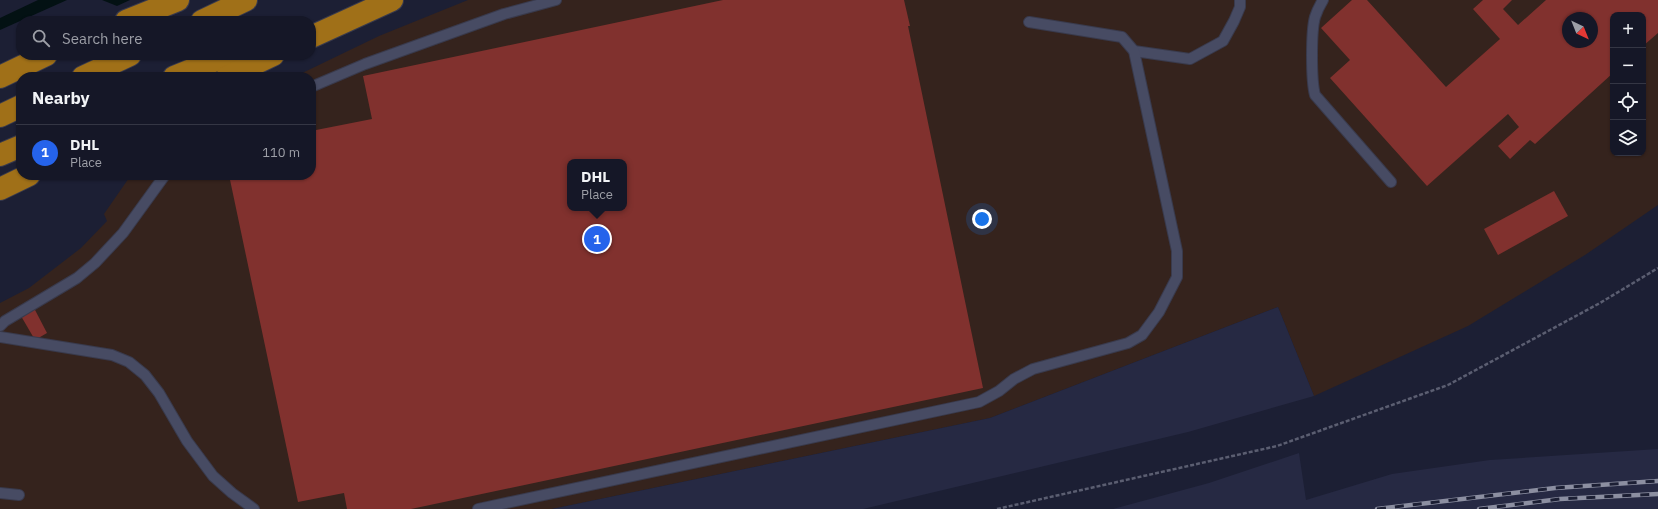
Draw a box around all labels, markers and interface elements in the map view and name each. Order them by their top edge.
north arrow [1562,12,1598,48]
map controls [1610,12,1646,156]
button: + [1610,12,1646,48]
search box [16,16,316,60]
icon: search [30,27,52,49]
text: Search here [62,29,142,48]
button: − [1610,48,1646,84]
button: locate [1610,84,1646,120]
text: Nearby [32,87,90,109]
button: layers [1610,120,1646,156]
text: DHL [70,135,99,154]
text: 1 [41,144,49,161]
text: 110 m [262,144,300,161]
text: Place [70,154,102,171]
popup [567,159,627,211]
text: DHL [581,167,610,186]
text: Place [581,186,613,203]
your location [972,209,992,229]
pin: 1 [584,224,610,254]

